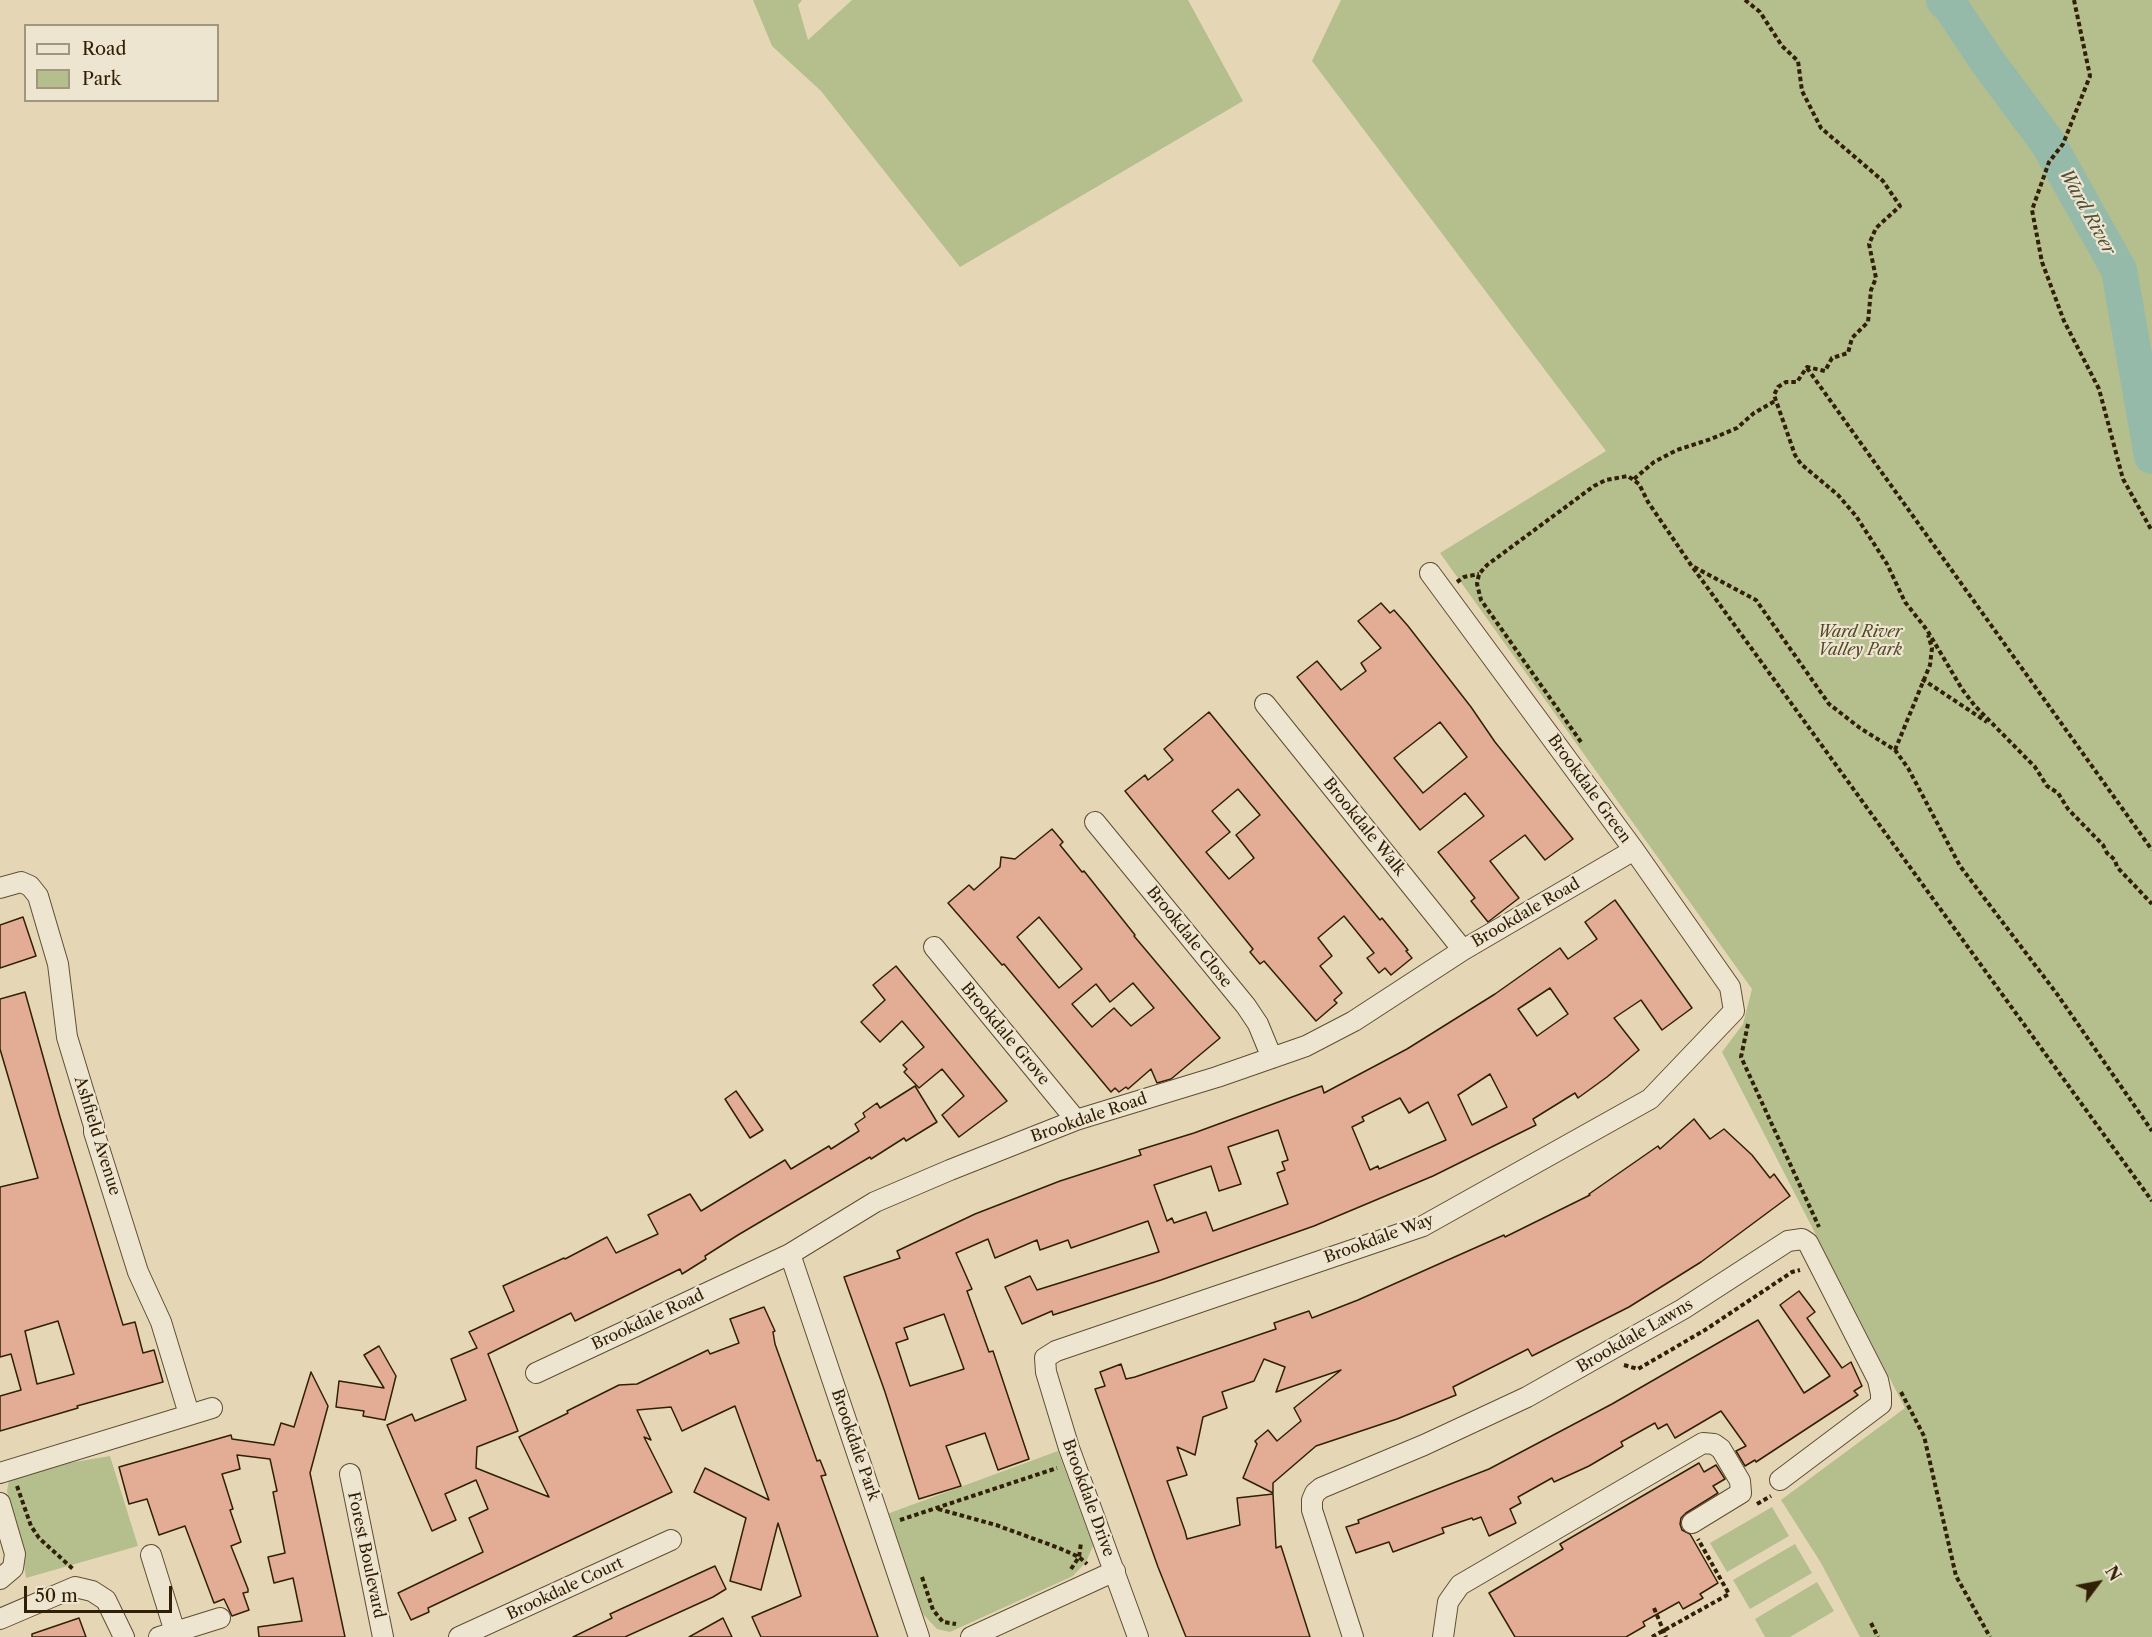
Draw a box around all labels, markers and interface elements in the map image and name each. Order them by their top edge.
legend [24,24,219,102]
text: Road [82,38,127,60]
text: Park [82,68,121,90]
water label: Ward River [2054,165,2120,259]
park label: Ward River Valley Park [1817,622,1903,660]
street label: Brookdale Green [1543,731,1635,847]
street label: Brookdale Walk [1319,774,1409,880]
street label: Brookdale Road [1469,874,1583,952]
street label: Brookdale Close [1142,882,1236,992]
street label: Brookdale Grove [957,979,1053,1089]
street label: Ashfield Avenue [70,1074,124,1198]
street label: Brookdale Road [1028,1089,1150,1147]
street label: Brookdale Way [1322,1210,1436,1268]
street label: Brookdale Road [589,1286,707,1354]
street label: Brookdale Lawns [1574,1295,1696,1377]
street label: Brookdale Park [827,1387,883,1503]
street label: Brookdale Drive [1058,1437,1118,1559]
street label: Forest Boulevard [343,1490,389,1620]
north arrow [2068,1553,2128,1613]
street label: Brookdale Court [504,1554,626,1624]
text: N [2101,1562,2125,1585]
scale bar [27,1574,176,1612]
text: 50 m [35,1585,78,1607]

